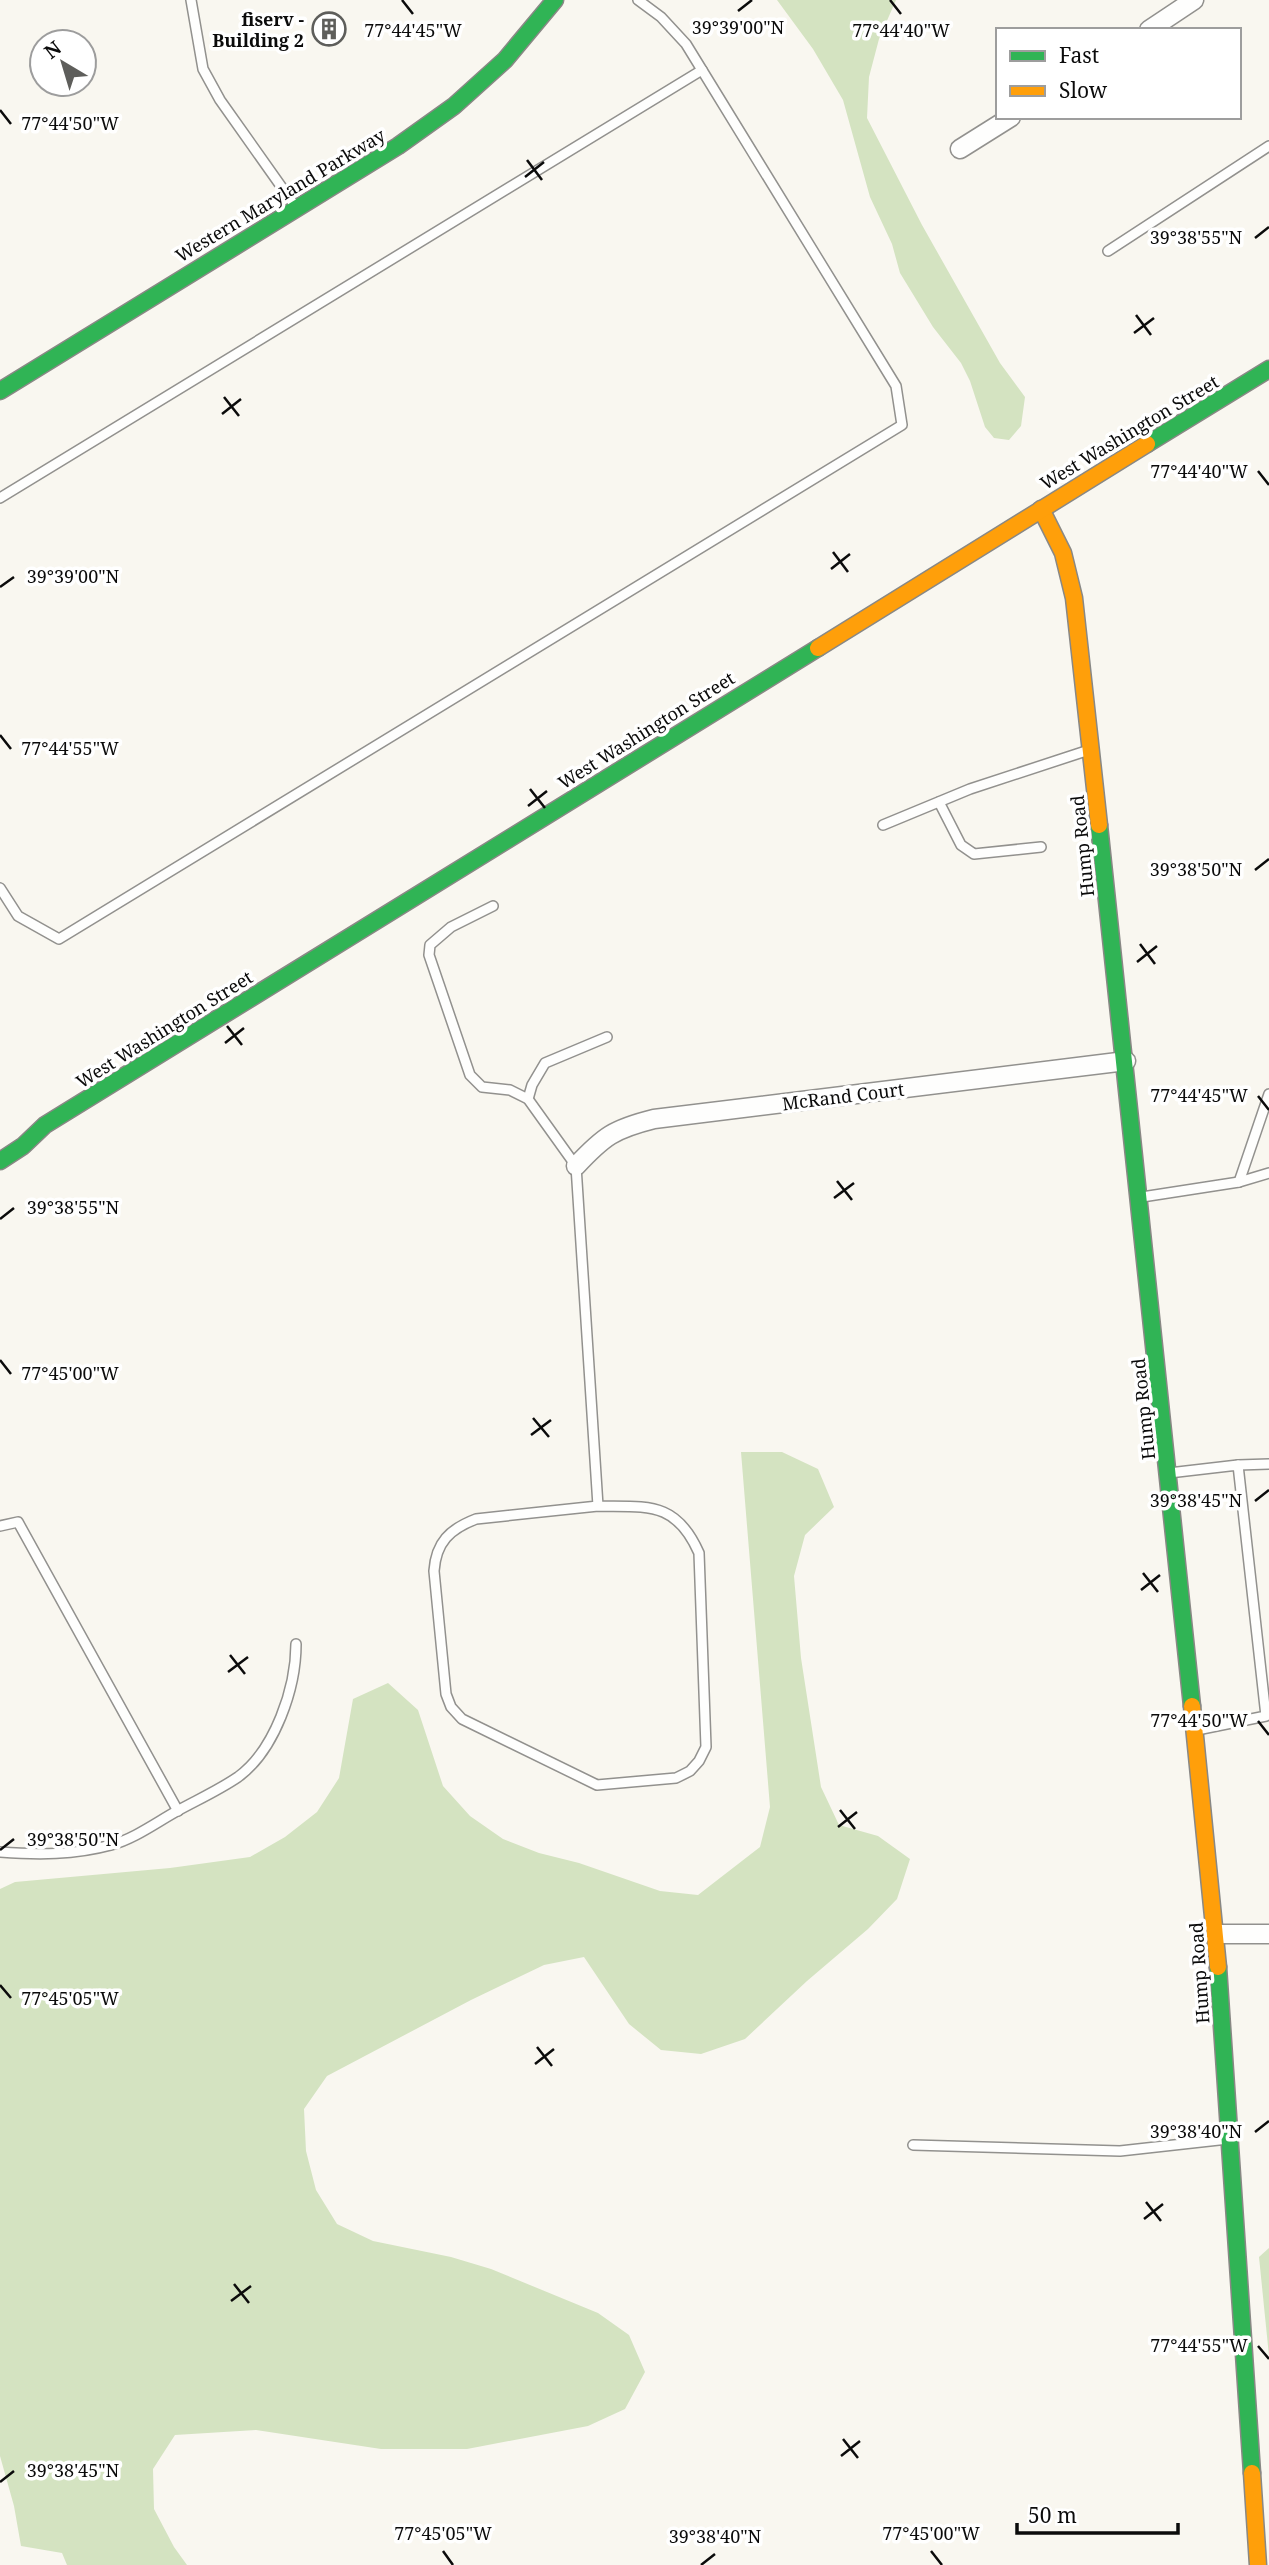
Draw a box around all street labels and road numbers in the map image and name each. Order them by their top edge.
street label: Western Maryland Parkway [171,122,390,267]
street label: West Washington Street [1035,369,1223,495]
street label: West Washington Street [553,666,739,794]
street label: Hump Road [1065,794,1099,898]
street label: West Washington Street [71,965,257,1093]
street label: McRand Court [781,1077,905,1115]
street label: Hump Road [1126,1357,1160,1461]
street label: Hump Road [1183,1921,1215,2025]

